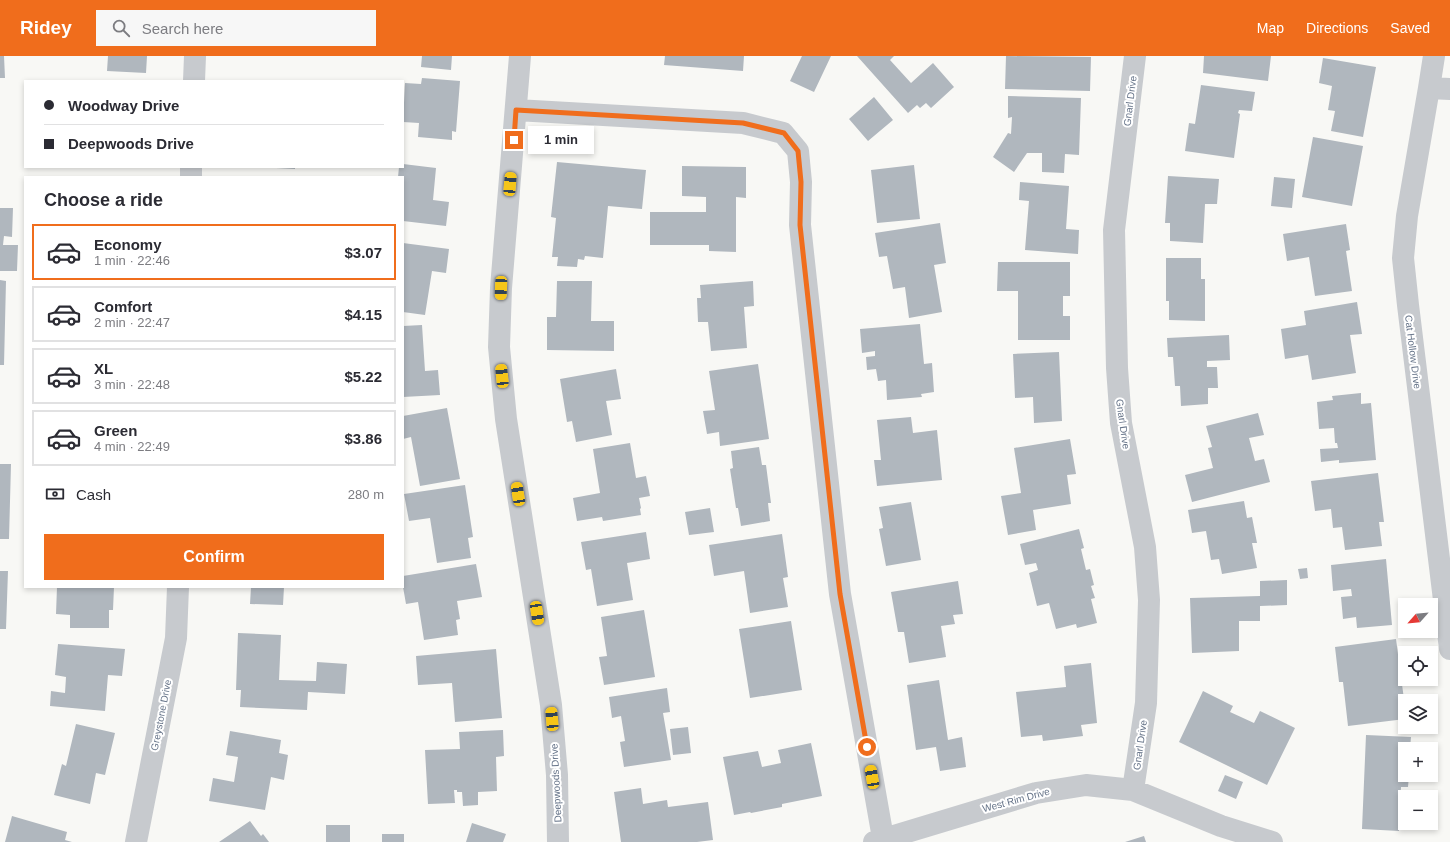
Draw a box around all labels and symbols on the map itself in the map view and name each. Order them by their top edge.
street label: Gnarl Drive [1121,75,1139,127]
callout: 1 min [528,126,594,154]
route end [505,131,523,149]
car [503,172,517,196]
car [495,276,507,300]
street label: Cat Hollow Drive [1403,314,1423,390]
car [495,363,509,389]
street label: Gnarl Drive [1114,398,1132,450]
car [510,481,526,507]
north arrow [1398,598,1438,638]
car [529,600,545,626]
street label: Greystone Drive [149,678,173,752]
car [545,707,559,731]
street label: Gnarl Drive [1131,719,1149,771]
route start [858,738,876,756]
street label: Deepwoods Drive [548,743,564,823]
car [864,764,880,790]
street label: West Rim Drive [981,786,1051,814]

